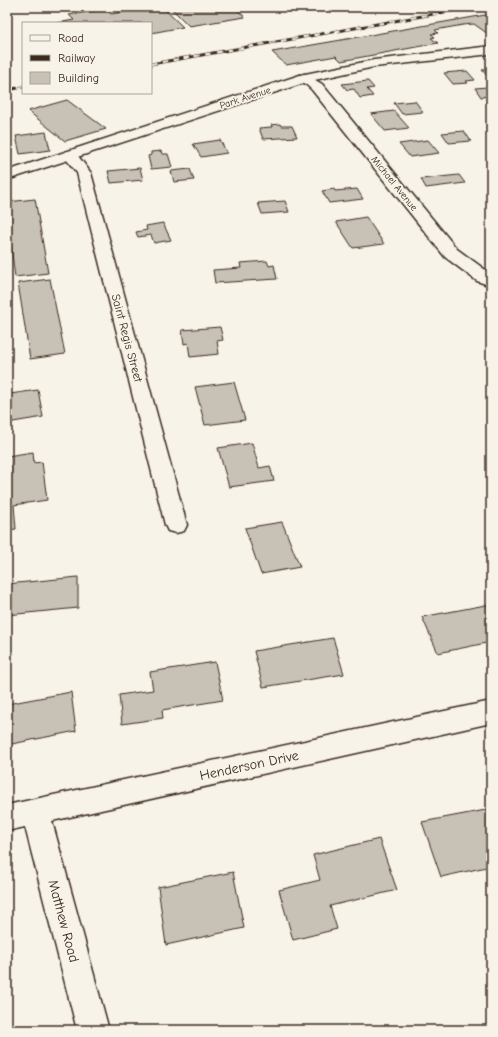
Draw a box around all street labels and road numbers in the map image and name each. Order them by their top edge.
street label: Park Avenue [218,84,272,112]
street label: Michael Avenue [368,154,420,213]
street label: Saint Regis Street [108,292,146,384]
street label: Henderson Drive [198,747,300,784]
street label: Matthew Road [44,878,83,964]

